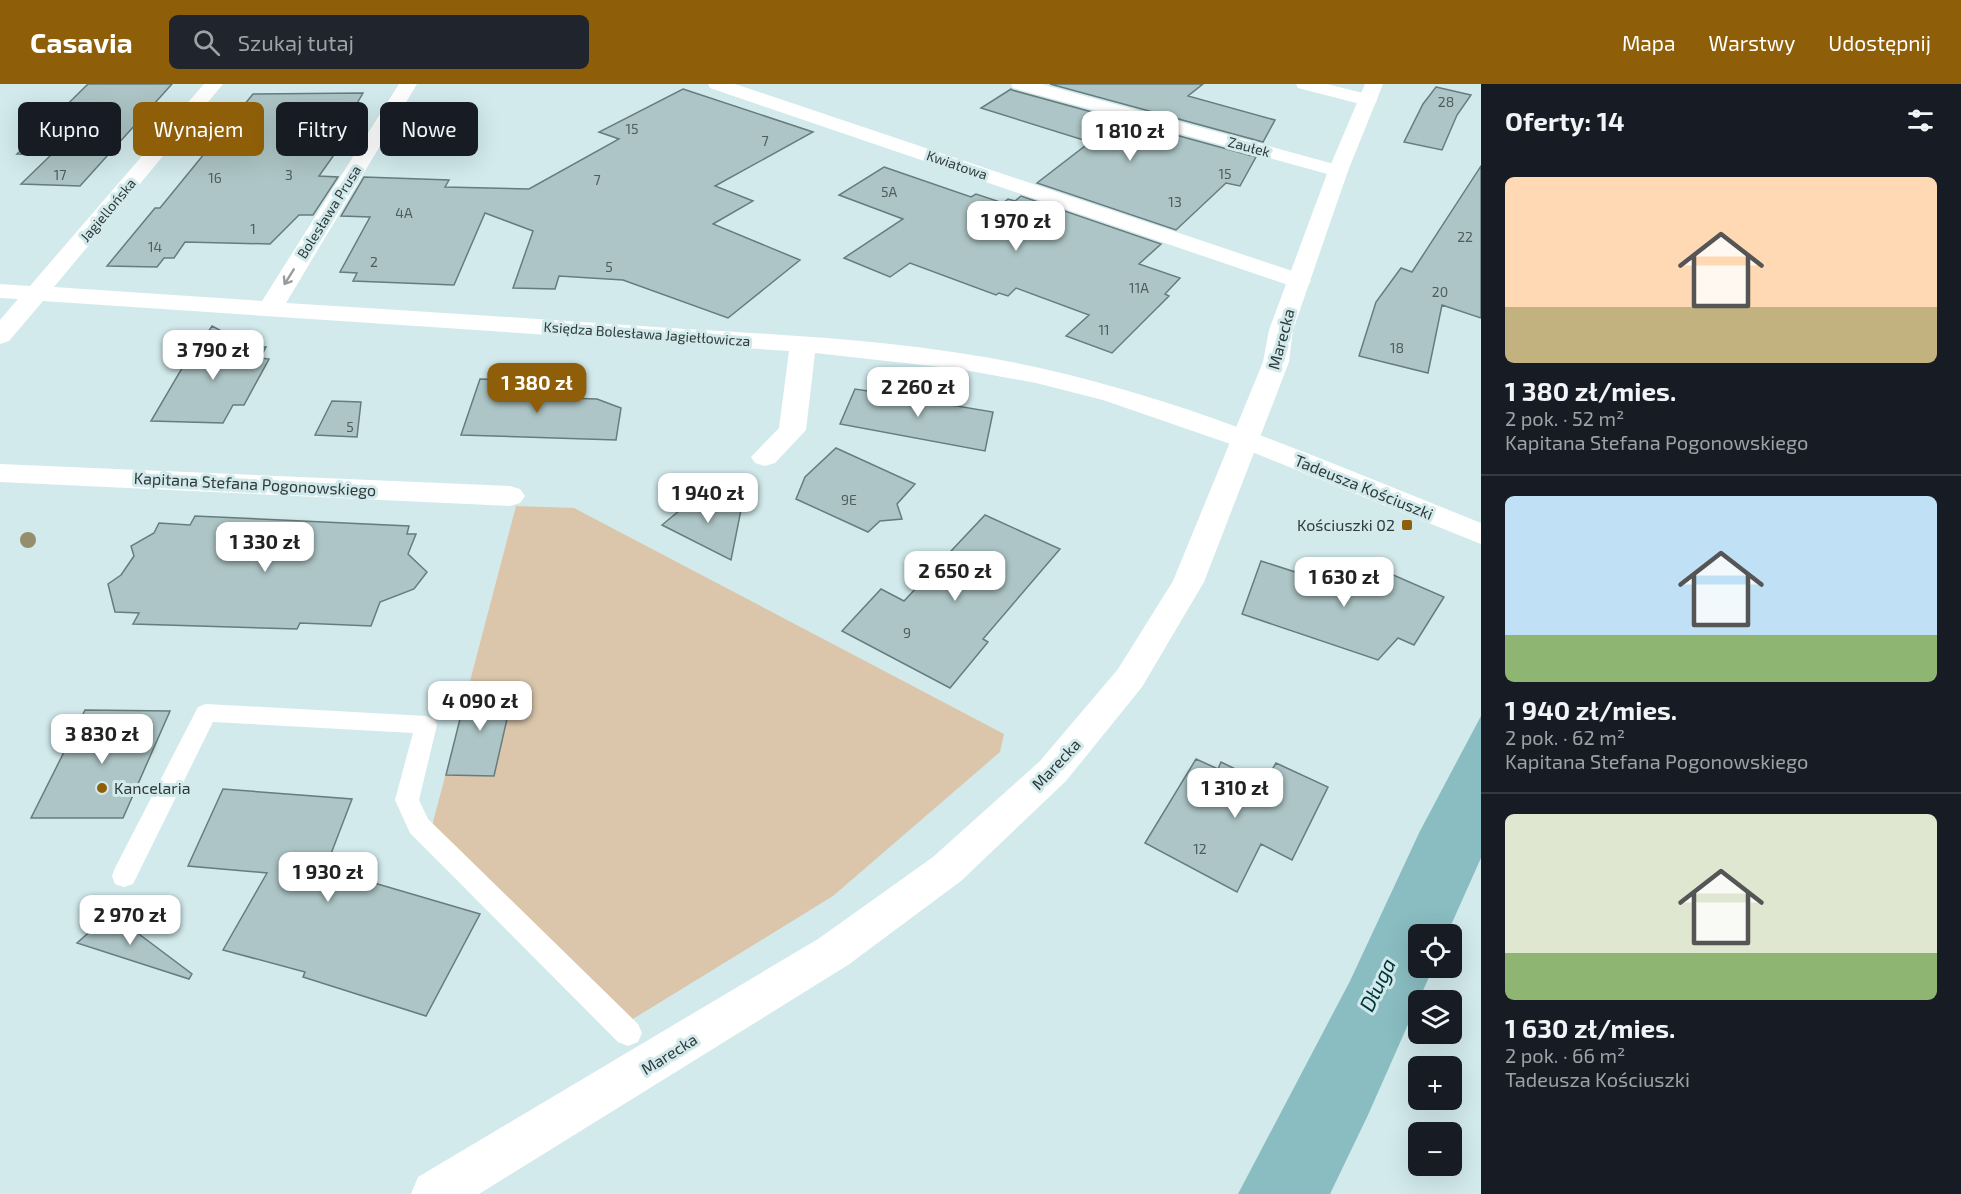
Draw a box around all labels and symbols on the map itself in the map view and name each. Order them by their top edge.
house number: 28 [1438,93,1454,110]
pin: 1 810 zł [1068,111,1192,162]
house number: 15 [625,120,639,137]
house number: 7 [761,132,769,149]
street label: Zaułek [1226,133,1272,160]
street label: Kwiatowa [925,146,990,183]
street label: Bolesława Prusa [293,162,364,261]
house number: 15 [1218,165,1232,182]
house number: 17 [54,166,66,183]
house number: 3 [285,166,293,183]
house number: 16 [208,169,222,186]
house number: 7 [593,171,601,188]
street label: Jagiellońska [76,175,139,245]
house number: 5A [881,183,897,200]
house number: 13 [1168,193,1182,210]
pin: 1 970 zł [954,201,1078,252]
house number: 4A [395,204,413,221]
house number: 1 [250,220,256,237]
house number: 22 [1457,228,1473,245]
house number: 14 [148,238,162,255]
house number: 2 [370,253,378,270]
house number: 5 [605,258,613,275]
one-way arrow [283,268,295,285]
house number: 11A [1129,279,1149,296]
house number: 20 [1432,283,1448,300]
street label: Marecka [1263,306,1298,371]
street label: Księdza Bolesława Jagiełłowicza [543,318,751,349]
house number: 11 [1098,321,1110,338]
pin: 3 790 zł [151,330,275,381]
house number: 18 [1390,339,1404,356]
pin: 1 380 zł [475,363,599,414]
pin: 2 260 zł [856,367,980,418]
house number: 5 [346,418,354,435]
street label: Tadeusza Kościuszki [1292,450,1436,523]
street label: Kapitana Stefana Pogonowskiego [133,468,377,499]
pin: 1 940 zł [646,473,770,524]
house number: 9E [841,491,857,508]
place label: Kościuszki 02 [1297,515,1395,534]
marker: Kościuszki 02 [1400,518,1414,532]
pin: 1 330 zł [203,522,327,573]
pin: 2 650 zł [893,551,1017,602]
pin: 1 630 zł [1282,557,1406,608]
house number: 9 [903,624,911,641]
pin: 4 090 zł [418,681,542,732]
pin: 3 830 zł [40,714,164,765]
street label: Marecka [1027,734,1084,793]
pin: 1 310 zł [1173,768,1297,819]
place label: Kancelaria [114,778,191,797]
marker: Kancelaria [95,781,109,795]
house number: 12 [1193,840,1207,857]
pin: 1 930 zł [266,852,390,903]
pin: 2 970 zł [68,895,192,946]
water label: Długa [1353,954,1400,1015]
street label: Marecka [637,1029,700,1078]

